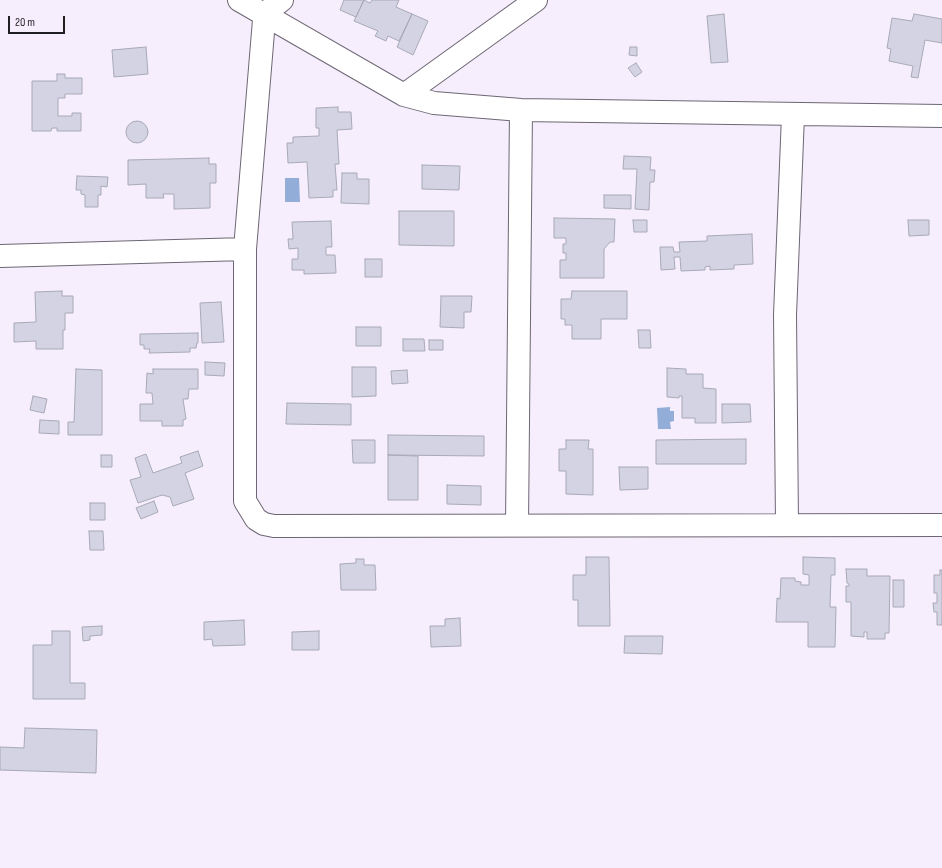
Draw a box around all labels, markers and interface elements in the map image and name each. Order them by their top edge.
scale bar [10,8,67,34]
text: 20 m [15,15,35,30]

